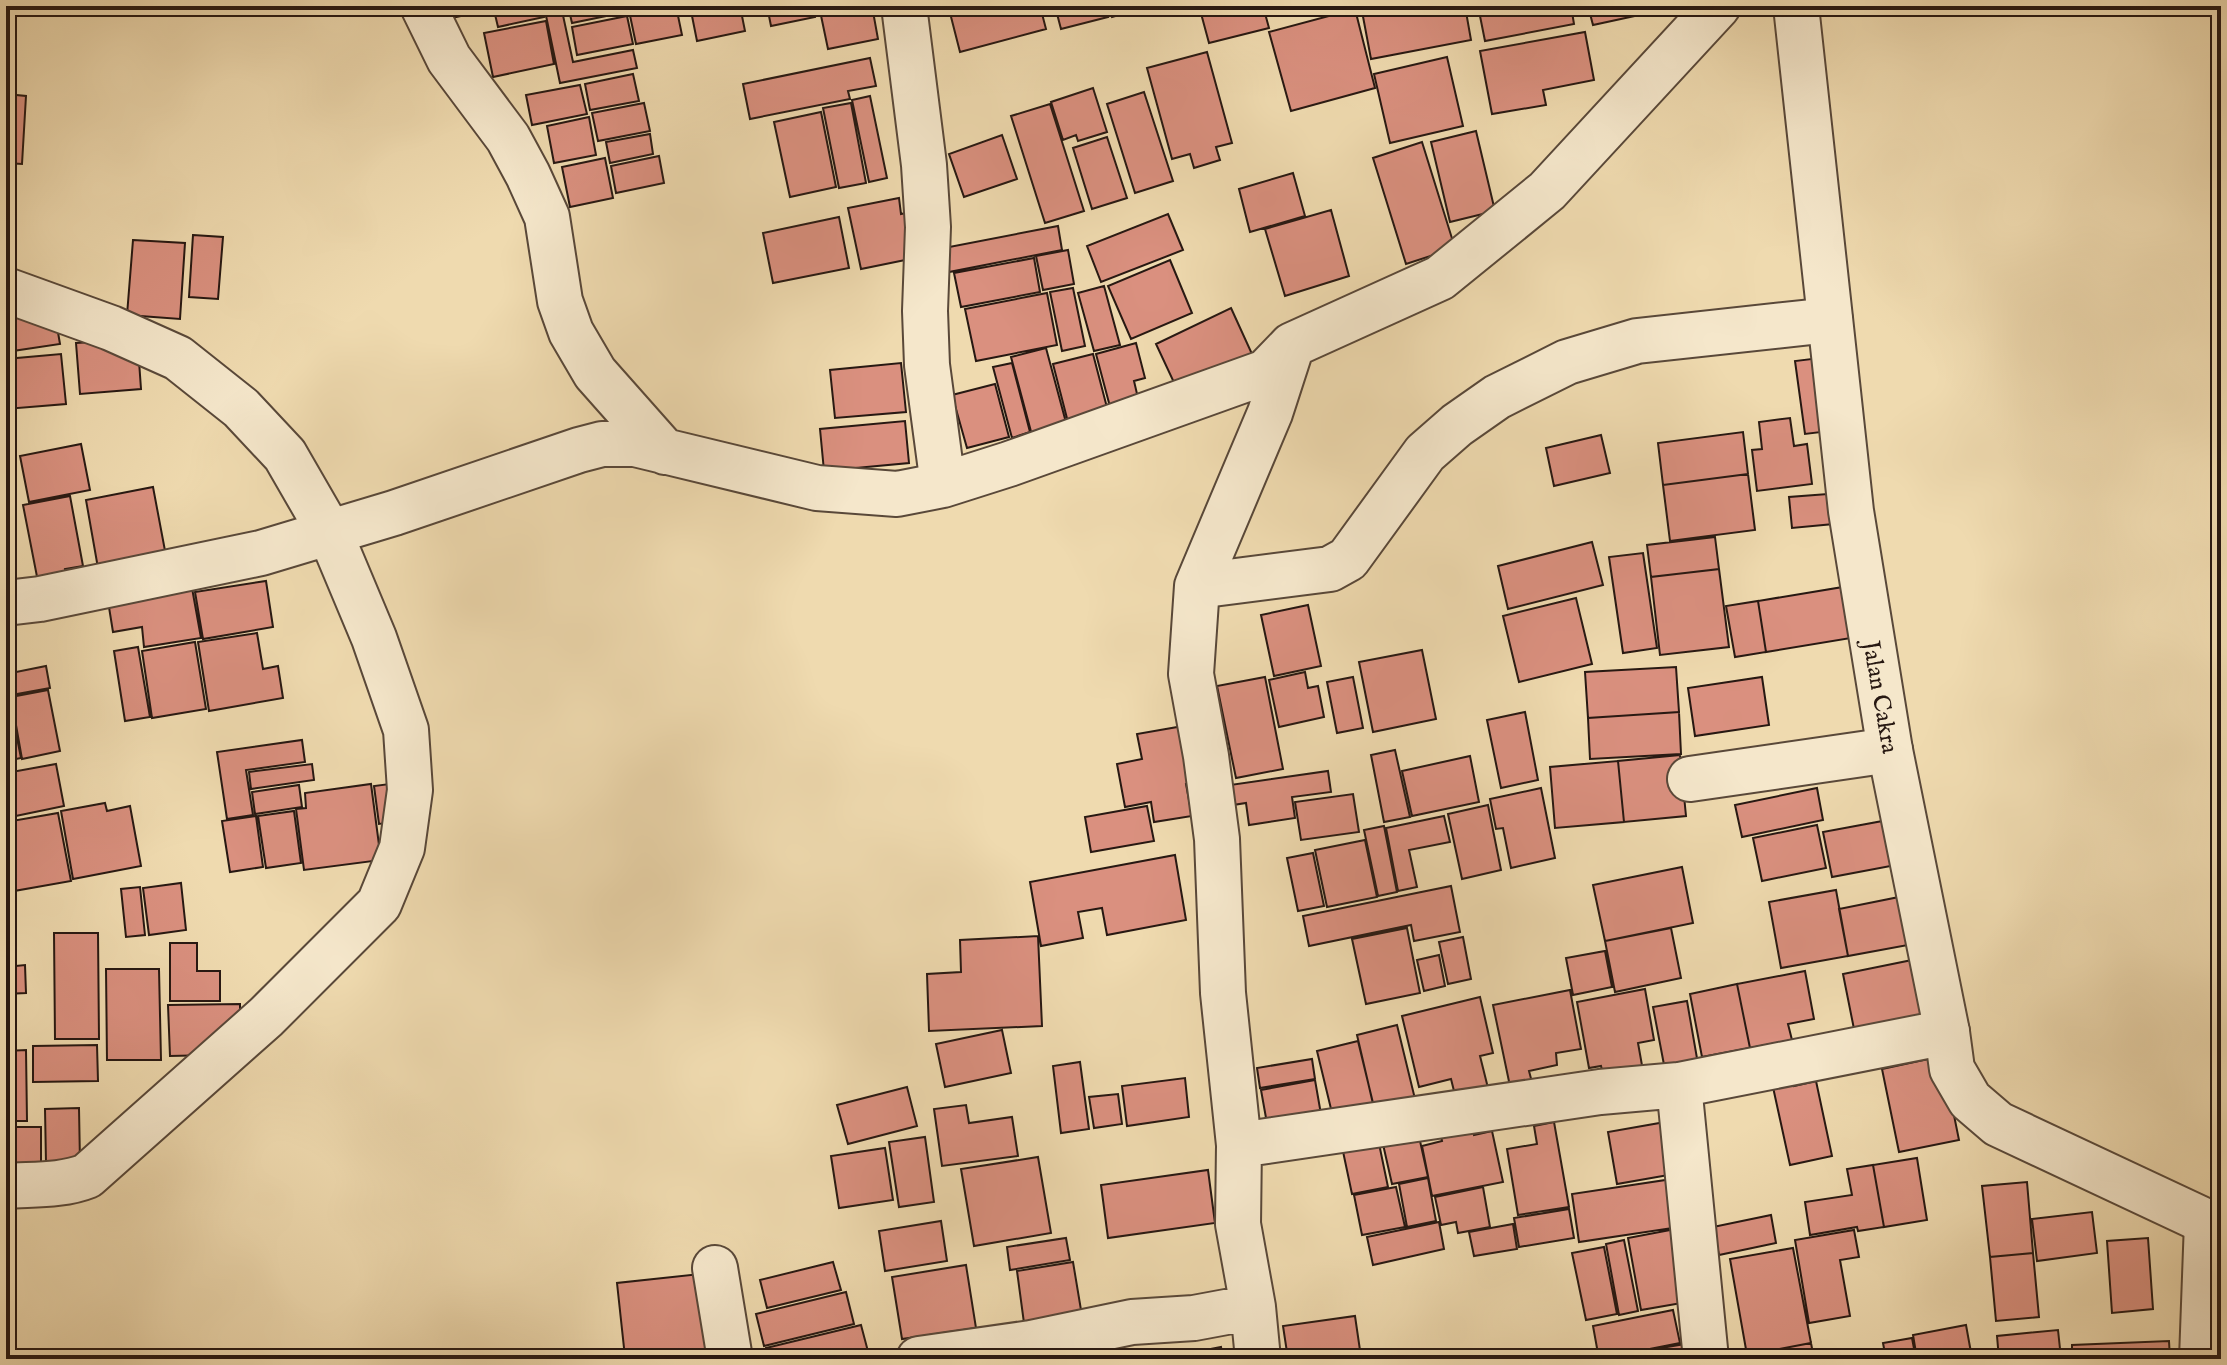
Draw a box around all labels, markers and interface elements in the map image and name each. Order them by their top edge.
street label: Jalan Cakra [1854,635,1905,757]

